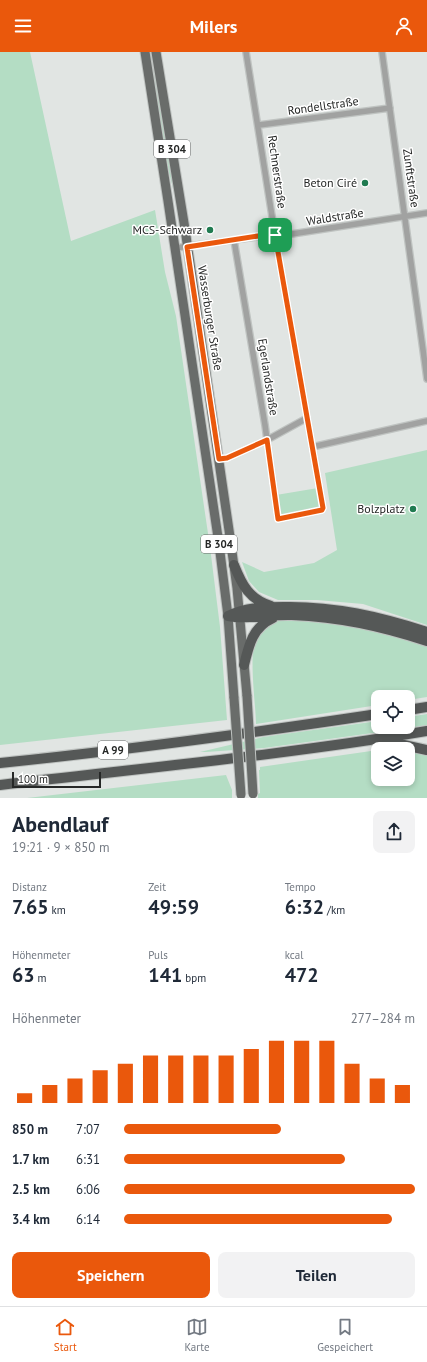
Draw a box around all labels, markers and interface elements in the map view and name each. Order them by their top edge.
icon: menu [12,15,34,37]
text: Milers [190,15,237,38]
icon: person [393,15,415,37]
street label: Rondellstraße [286,93,359,118]
street label: Rechnerstraße [265,134,290,209]
road number: B 304 [154,140,190,158]
street label: Zunftstraße [400,147,423,208]
place label: Beton Ciré [304,175,357,190]
marker: Beton Ciré [360,178,370,188]
street label: Waldstraße [305,205,365,228]
pin [258,218,292,252]
place label: MCS-Schwarz [132,222,202,237]
icon: arrive [264,224,286,246]
marker: MCS-Schwarz [205,225,215,235]
street label: Wasserburger Straße [195,264,226,372]
street label: Egerlandstraße [255,337,282,417]
place label: Bolzplatz [357,501,405,516]
marker: Bolzplatz [408,504,418,514]
road number: B 304 [201,535,237,553]
map controls [371,690,415,786]
button: locate [371,690,415,734]
road number: A 99 [98,741,128,759]
button: layers [371,742,415,786]
scale bar [12,770,101,789]
text: 100 m [18,772,48,786]
text: Abendlauf [12,810,108,838]
button: share [373,811,415,853]
text: 19:21 · 9 × 850 m [12,839,109,856]
text: Distanz [12,880,47,894]
text: Zeit [148,880,166,894]
text: Tempo [285,880,316,894]
text: 7.65 [12,894,49,920]
text: 49:59 [148,894,199,920]
text: 6:32 [285,894,324,920]
text: km [49,903,66,917]
text: /km [324,903,345,917]
text: Höhenmeter [12,948,70,962]
text: Puls [148,948,168,962]
text: kcal [285,948,303,962]
text: 63 [12,962,35,988]
text: 141 [148,962,182,988]
text: 472 [285,962,319,988]
text: m [35,971,47,985]
text: bpm [182,971,206,985]
text: Höhenmeter [12,1010,81,1027]
text: 277–284 m [351,1010,415,1027]
text: 850 m [12,1121,48,1138]
text: 7:07 [76,1121,100,1138]
text: 1.7 km [12,1151,49,1168]
text: 6:31 [76,1151,100,1168]
text: 2.5 km [12,1181,50,1198]
text: 6:06 [76,1181,100,1198]
text: 3.4 km [12,1211,50,1228]
text: 6:14 [76,1211,100,1228]
button: Speichern [12,1252,210,1298]
button: Teilen [218,1252,415,1298]
tab: Start [54,1316,77,1354]
tab: Karte [184,1316,210,1354]
tab: Gespeichert [317,1316,373,1354]

